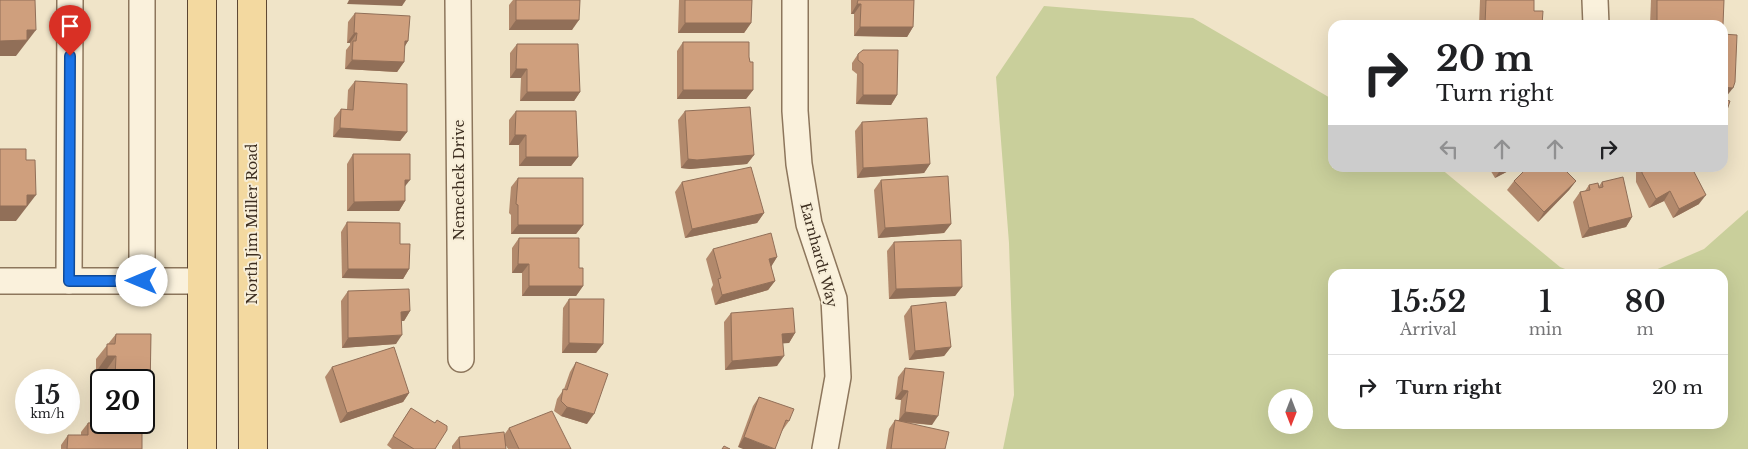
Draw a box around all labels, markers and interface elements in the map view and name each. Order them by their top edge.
pin [49,5,91,56]
icon: arrive [56,12,84,40]
text: 20 m [1436,37,1533,80]
icon: right [1353,40,1418,105]
text: Turn right [1436,80,1554,107]
street label: Nemechek Drive [450,120,468,240]
icon: left [1435,135,1463,163]
icon: ahead [1488,135,1516,163]
icon: ahead [1541,135,1569,163]
icon: right [1594,135,1622,163]
street label: North Jim Miller Road [243,143,261,304]
street label: Earnhardt Way [796,201,842,310]
position arrow [115,254,167,306]
text: 15:52 [1390,283,1466,320]
text: 1 [1539,283,1552,320]
text: 80 [1625,283,1666,320]
text: Arrival [1400,319,1457,339]
text: min [1529,319,1562,339]
text: m [1637,319,1654,339]
speed limit sign: 20 [90,369,155,434]
icon: right [1353,373,1381,401]
text: Turn right [1396,376,1502,399]
text: 20 m [1652,376,1703,399]
text: 15 [35,380,60,411]
north arrow [1268,389,1312,434]
map controls [1268,389,1313,434]
text: km/h [30,406,65,421]

